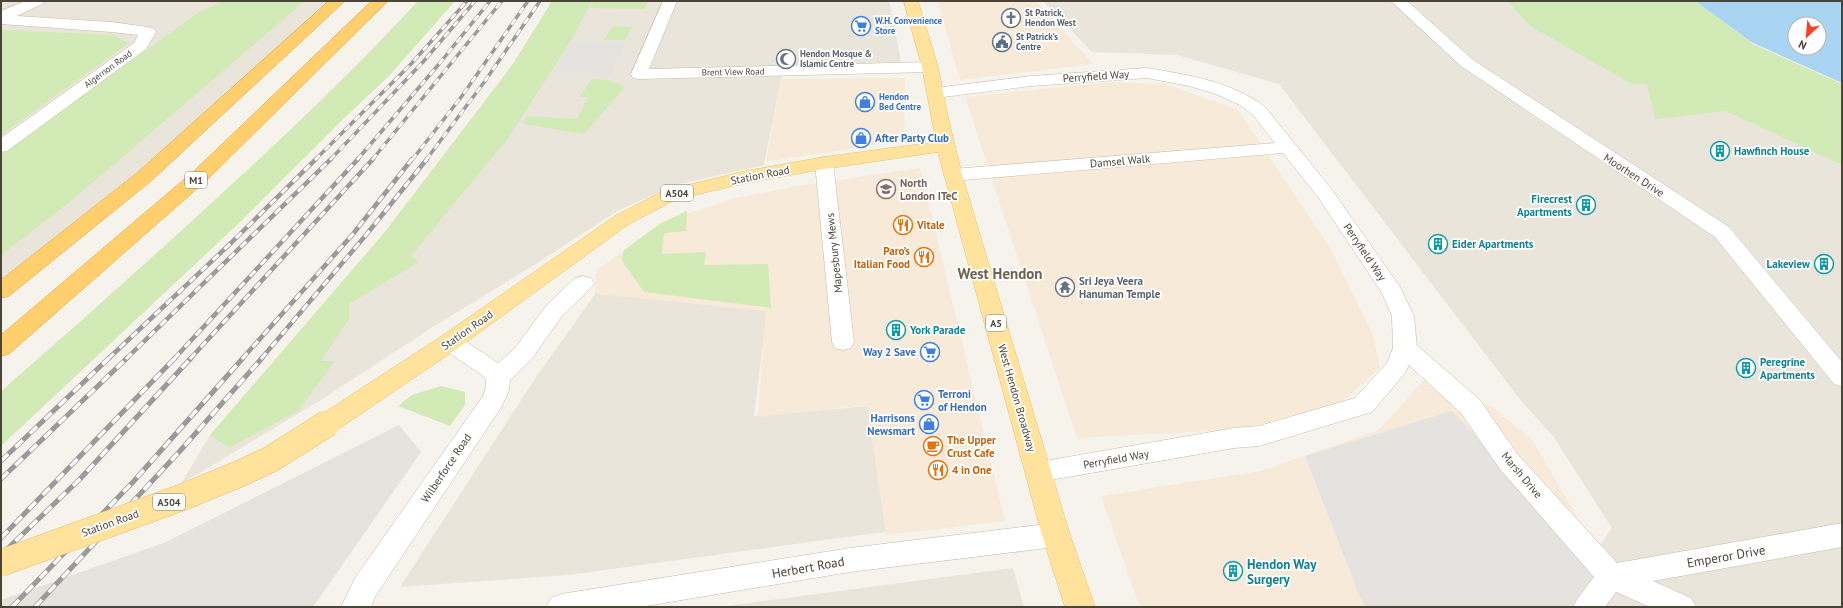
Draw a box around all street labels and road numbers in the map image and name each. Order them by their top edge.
street label: Algernon Road [82,47,134,90]
street label: Brent View Road [701,65,765,78]
street label: Perryfield Way [1062,67,1131,85]
street label: Moorhen Drive [1601,150,1667,200]
street label: Damsel Walk [1089,151,1151,171]
street label: Station Road [729,162,791,188]
road number: M1 [185,172,207,188]
road number: A504 [661,185,693,201]
street label: Mapesbury Mews [823,212,845,294]
street label: Perryfield Way [1341,220,1390,284]
street label: Station Road [438,307,496,353]
road number: A5 [986,315,1006,331]
street label: West Hendon Broadway [995,343,1039,454]
street label: Wilberforce Road [418,431,474,505]
street label: Perryfield Way [1082,446,1151,472]
street label: Marsh Drive [1499,449,1546,501]
road number: A504 [153,494,185,510]
street label: Station Road [79,506,141,540]
street label: Emperor Drive [1685,541,1767,572]
street label: Herbert Road [770,553,846,582]

